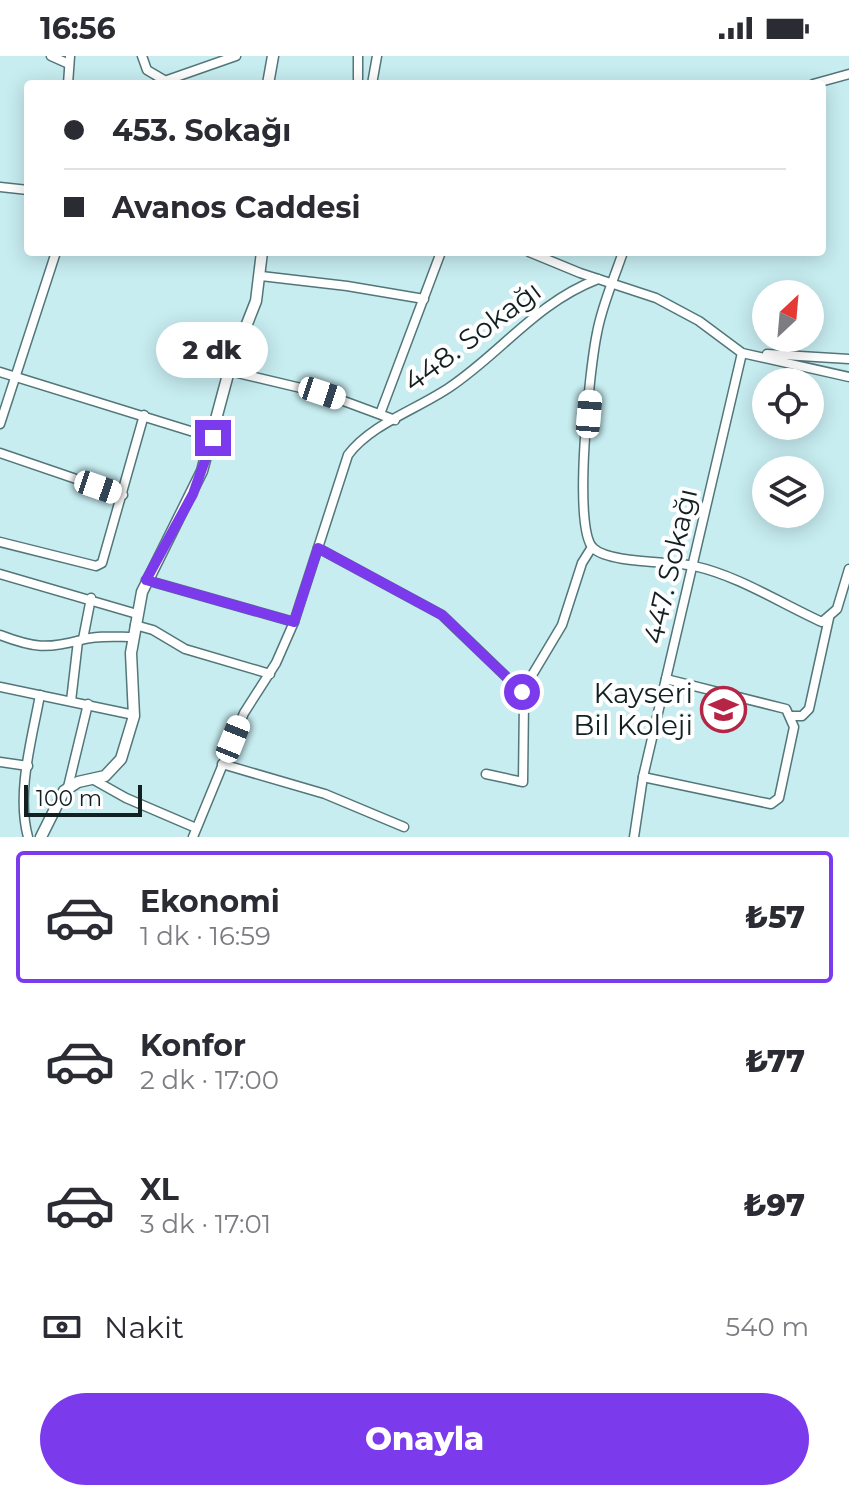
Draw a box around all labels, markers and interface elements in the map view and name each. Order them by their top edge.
text: 16:56 [40,10,116,47]
text: 453. Sokağı [112,112,291,149]
text: Avanos Caddesi [112,189,361,226]
street label: 448. Sokağı [397,273,547,399]
north arrow [752,280,824,352]
map controls [752,280,824,528]
callout: 2 dk [157,322,269,378]
text: 2 dk [183,334,241,366]
button: locate [752,368,824,440]
car [295,374,349,412]
car [575,389,603,439]
route end [195,420,231,456]
button: layers [752,456,824,528]
car [71,468,125,506]
street label: 447. Sokağı [636,485,704,647]
route start [504,674,540,710]
place label: Kayseri Bil Koleji [573,676,693,742]
school or university icon: Kayseri Bil Koleji [700,685,748,733]
car [213,712,253,766]
scale bar [24,781,142,817]
text: 100 m [36,785,102,812]
icon: car [44,881,116,953]
text: Ekonomi [140,883,280,920]
text: ₺57 [745,899,805,936]
text: 1 dk · 16:59 [140,920,271,952]
icon: car [44,1025,116,1097]
text: Konfor [140,1027,246,1064]
text: ₺77 [745,1043,805,1080]
text: 2 dk · 17:00 [140,1064,279,1096]
icon: car [44,1169,116,1241]
text: XL [140,1171,179,1208]
text: ₺97 [743,1187,805,1224]
text: 3 dk · 17:01 [140,1208,271,1240]
icon: cash [40,1305,84,1349]
text: Nakit [104,1309,184,1346]
text: 540 m [725,1311,809,1343]
button: Onayla [40,1393,809,1485]

